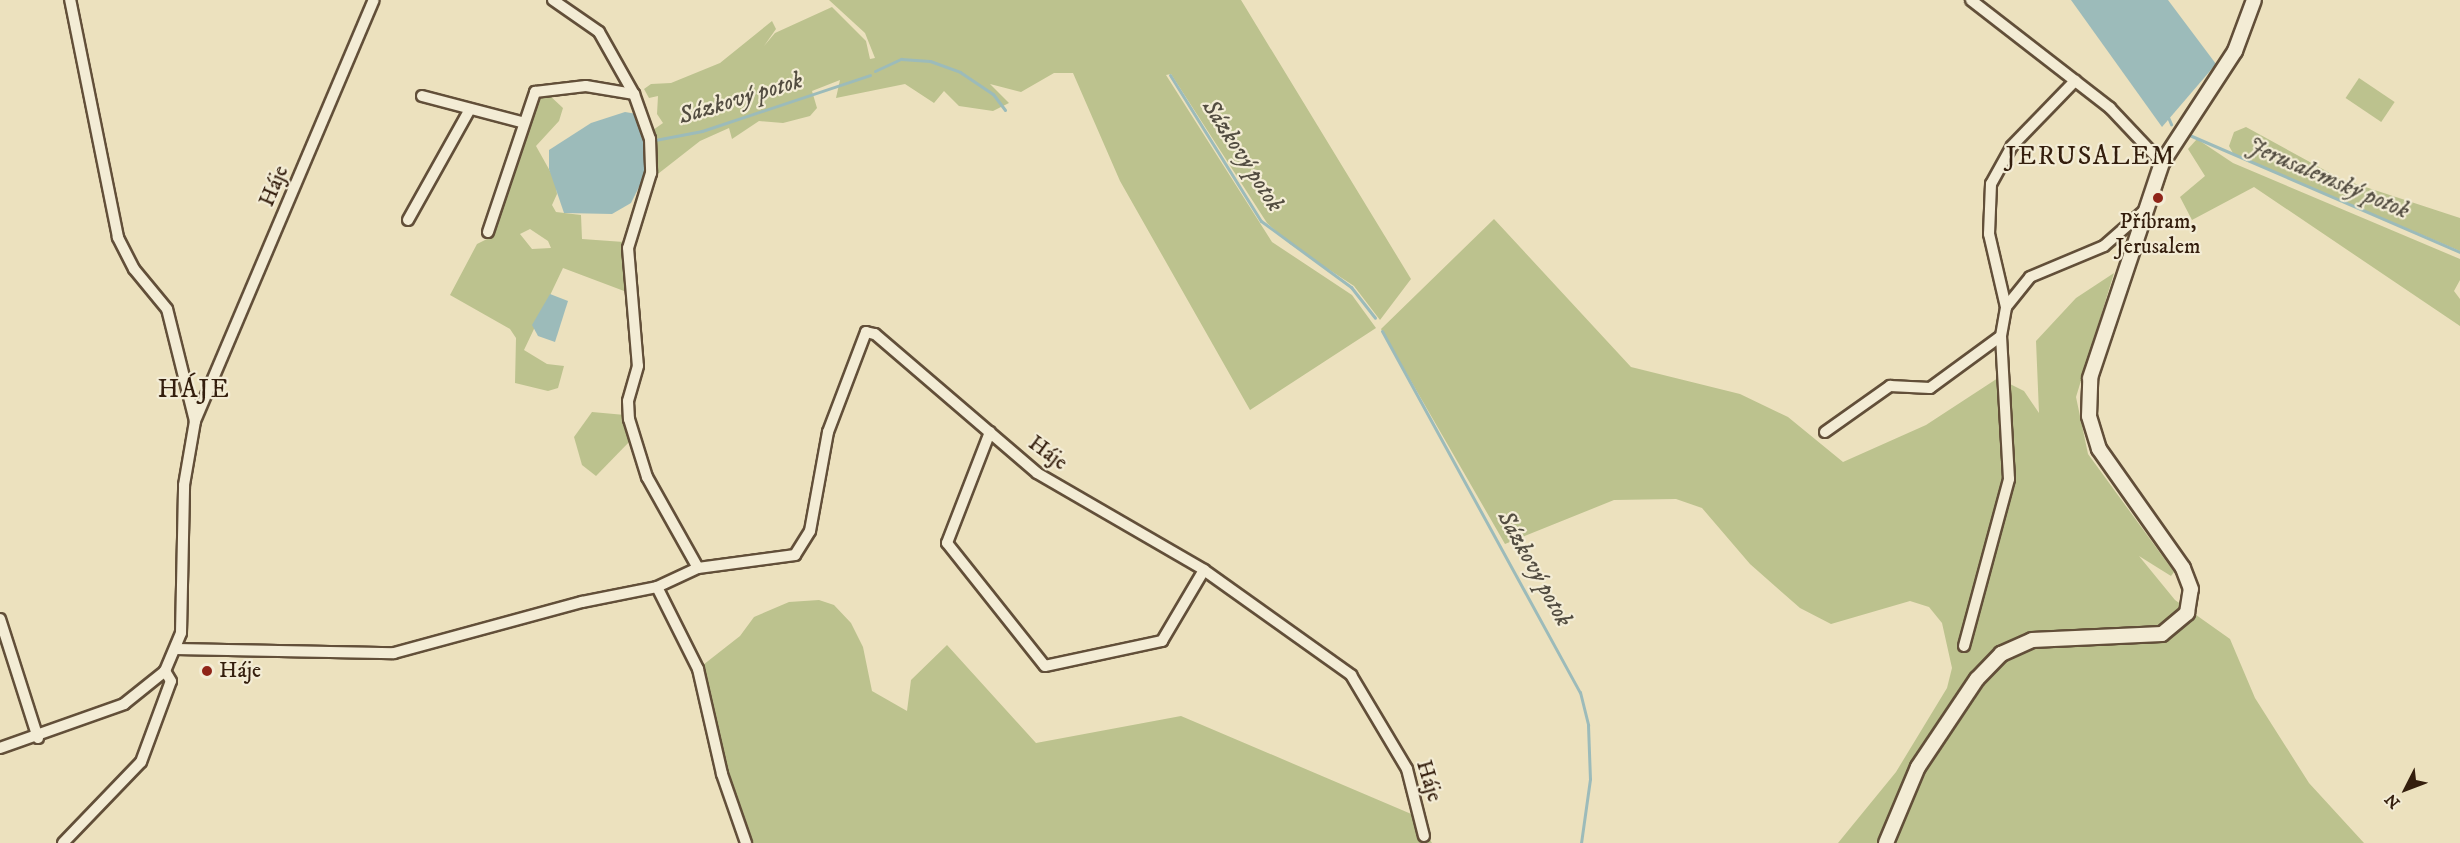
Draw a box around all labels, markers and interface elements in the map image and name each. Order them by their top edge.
water label: Sázkový potok [676,66,806,132]
water label: Sázkový potok [1195,94,1289,218]
water label: Jerusalemský potok [2243,132,2413,226]
district label: JERUSALEM [2006,141,2176,173]
street label: Háje [254,161,294,211]
marker: Příbram, Jerusalem [2151,191,2165,205]
place label: Příbram, Jerusalem [2115,208,2201,260]
district label: HÁJE [158,374,230,406]
street label: Háje [1023,430,1073,476]
water label: Sázkový potok [1490,506,1578,632]
place label: Háje [219,658,261,684]
marker: Háje [200,664,214,678]
street label: Háje [1410,757,1448,805]
north arrow [2376,759,2436,819]
text: N [2381,789,2404,813]

